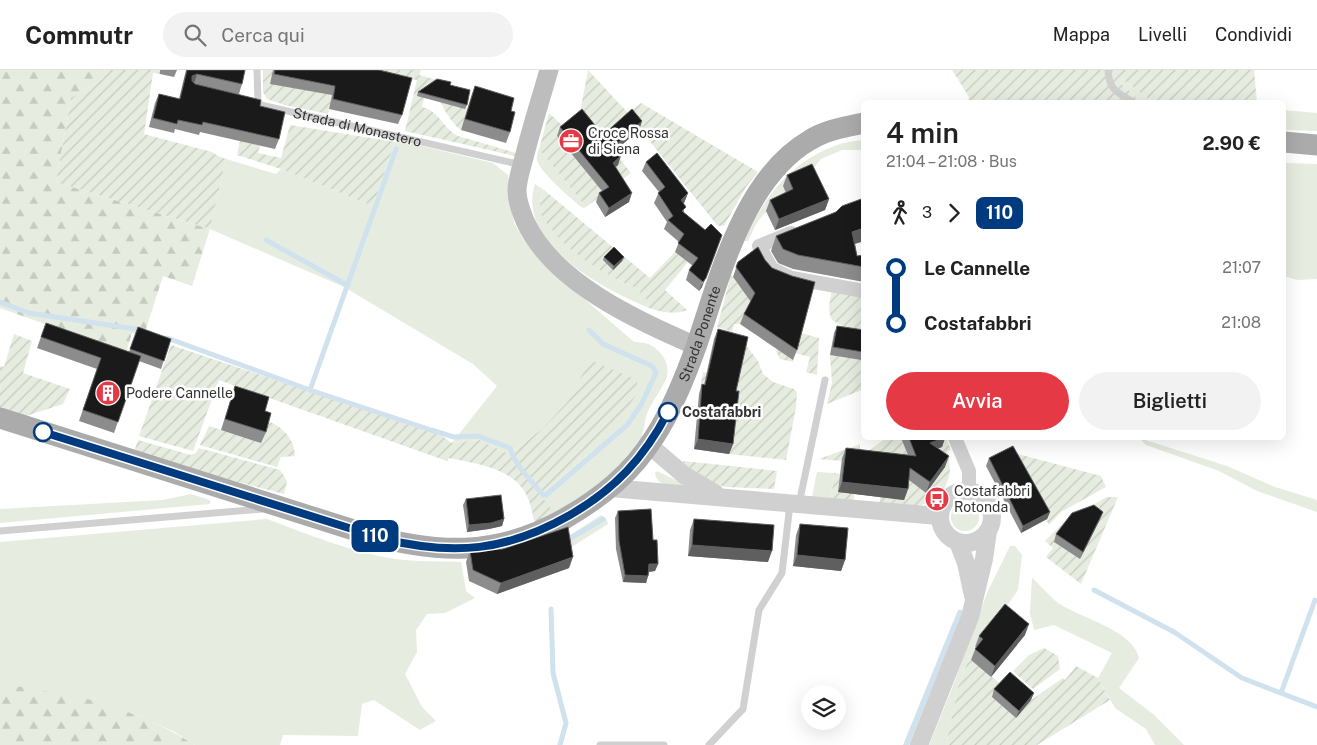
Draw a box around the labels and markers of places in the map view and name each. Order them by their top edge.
place label: Croce Rossa di Siena [588,125,669,157]
office icon: Croce Rossa di Siena [558,128,584,154]
building icon: Podere Cannelle [95,380,121,406]
place label: Podere Cannelle [126,385,233,401]
marker: Costafabbri [658,402,678,422]
place label: Costafabbri [682,404,761,420]
unlabelled marker [33,422,53,442]
place label: Costafabbri Rotonda [954,483,1030,515]
bus stop icon: Costafabbri Rotonda [924,486,950,512]

